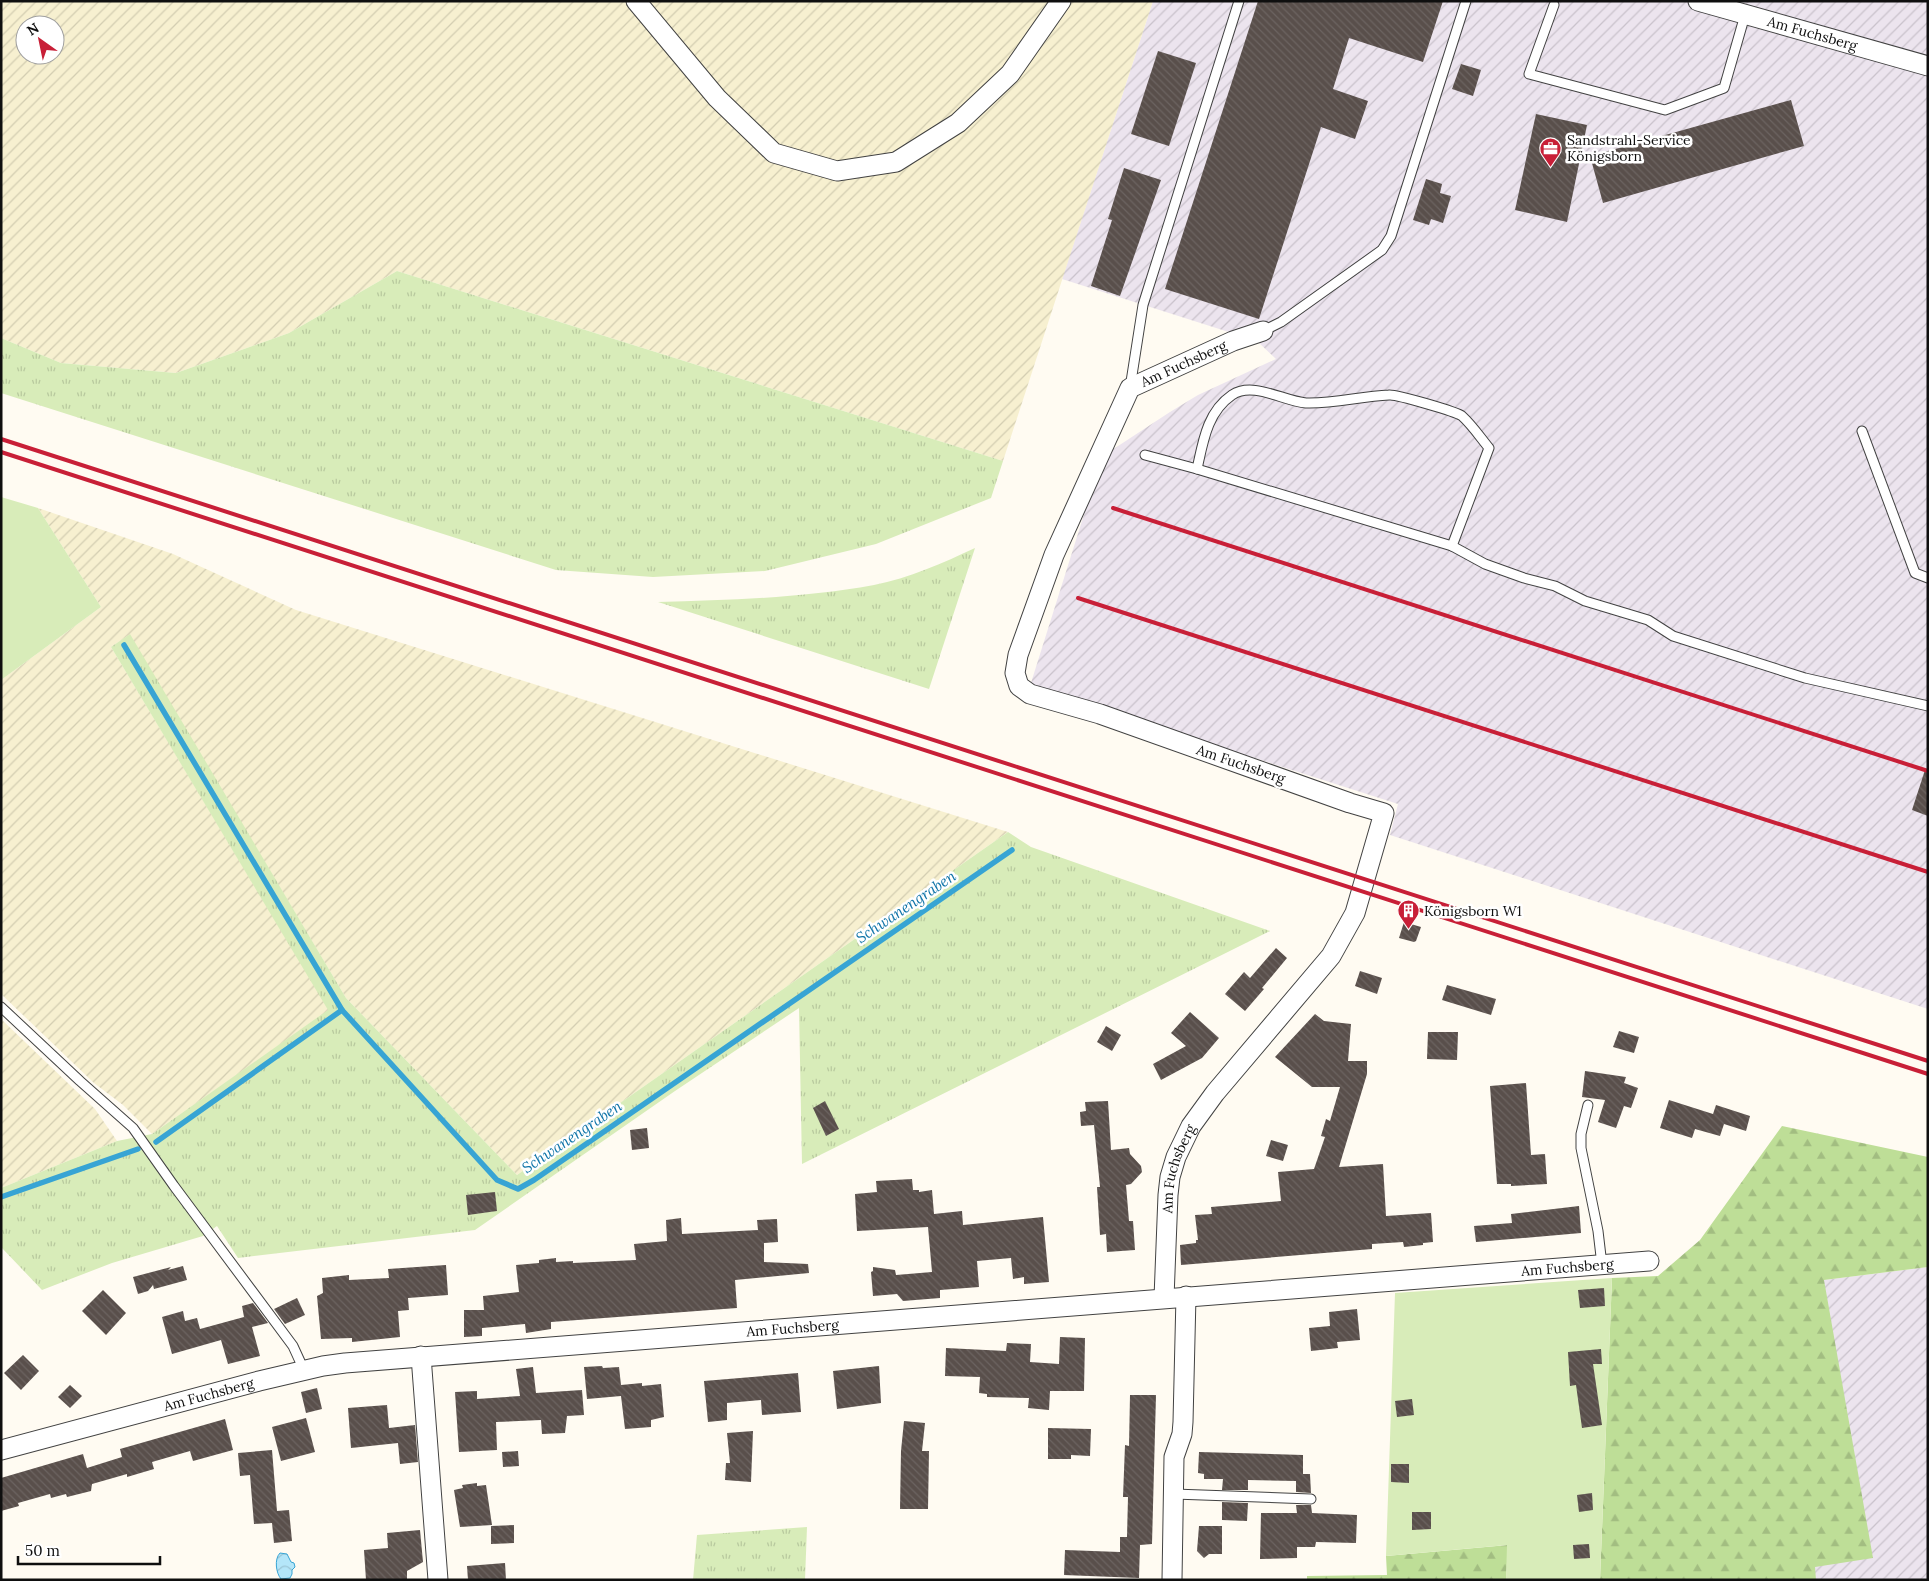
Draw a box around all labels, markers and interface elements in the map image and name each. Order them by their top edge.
street label: Am Fuchsberg [1764,12,1860,55]
north arrow [15,15,65,65]
text: N [23,19,43,40]
place label: Sandstrahl-Service Königsborn [1567,131,1691,165]
office icon: Sandstrahl-Service Königsborn [1539,136,1563,167]
street label: Am Fuchsberg [1137,336,1230,391]
street label: Am Fuchsberg [1193,740,1288,788]
water label: Schwanengraben [852,866,960,947]
building icon: Königsborn W1 [1396,899,1420,930]
place label: Königsborn W1 [1424,902,1522,920]
water label: Schwanengraben [518,1096,626,1177]
street label: Am Fuchsberg [1158,1121,1200,1215]
street label: Am Fuchsberg [1519,1255,1614,1280]
street label: Am Fuchsberg [745,1315,840,1341]
street label: Am Fuchsberg [161,1374,256,1415]
scale bar [18,1534,160,1566]
text: 50 m [25,1541,60,1560]

